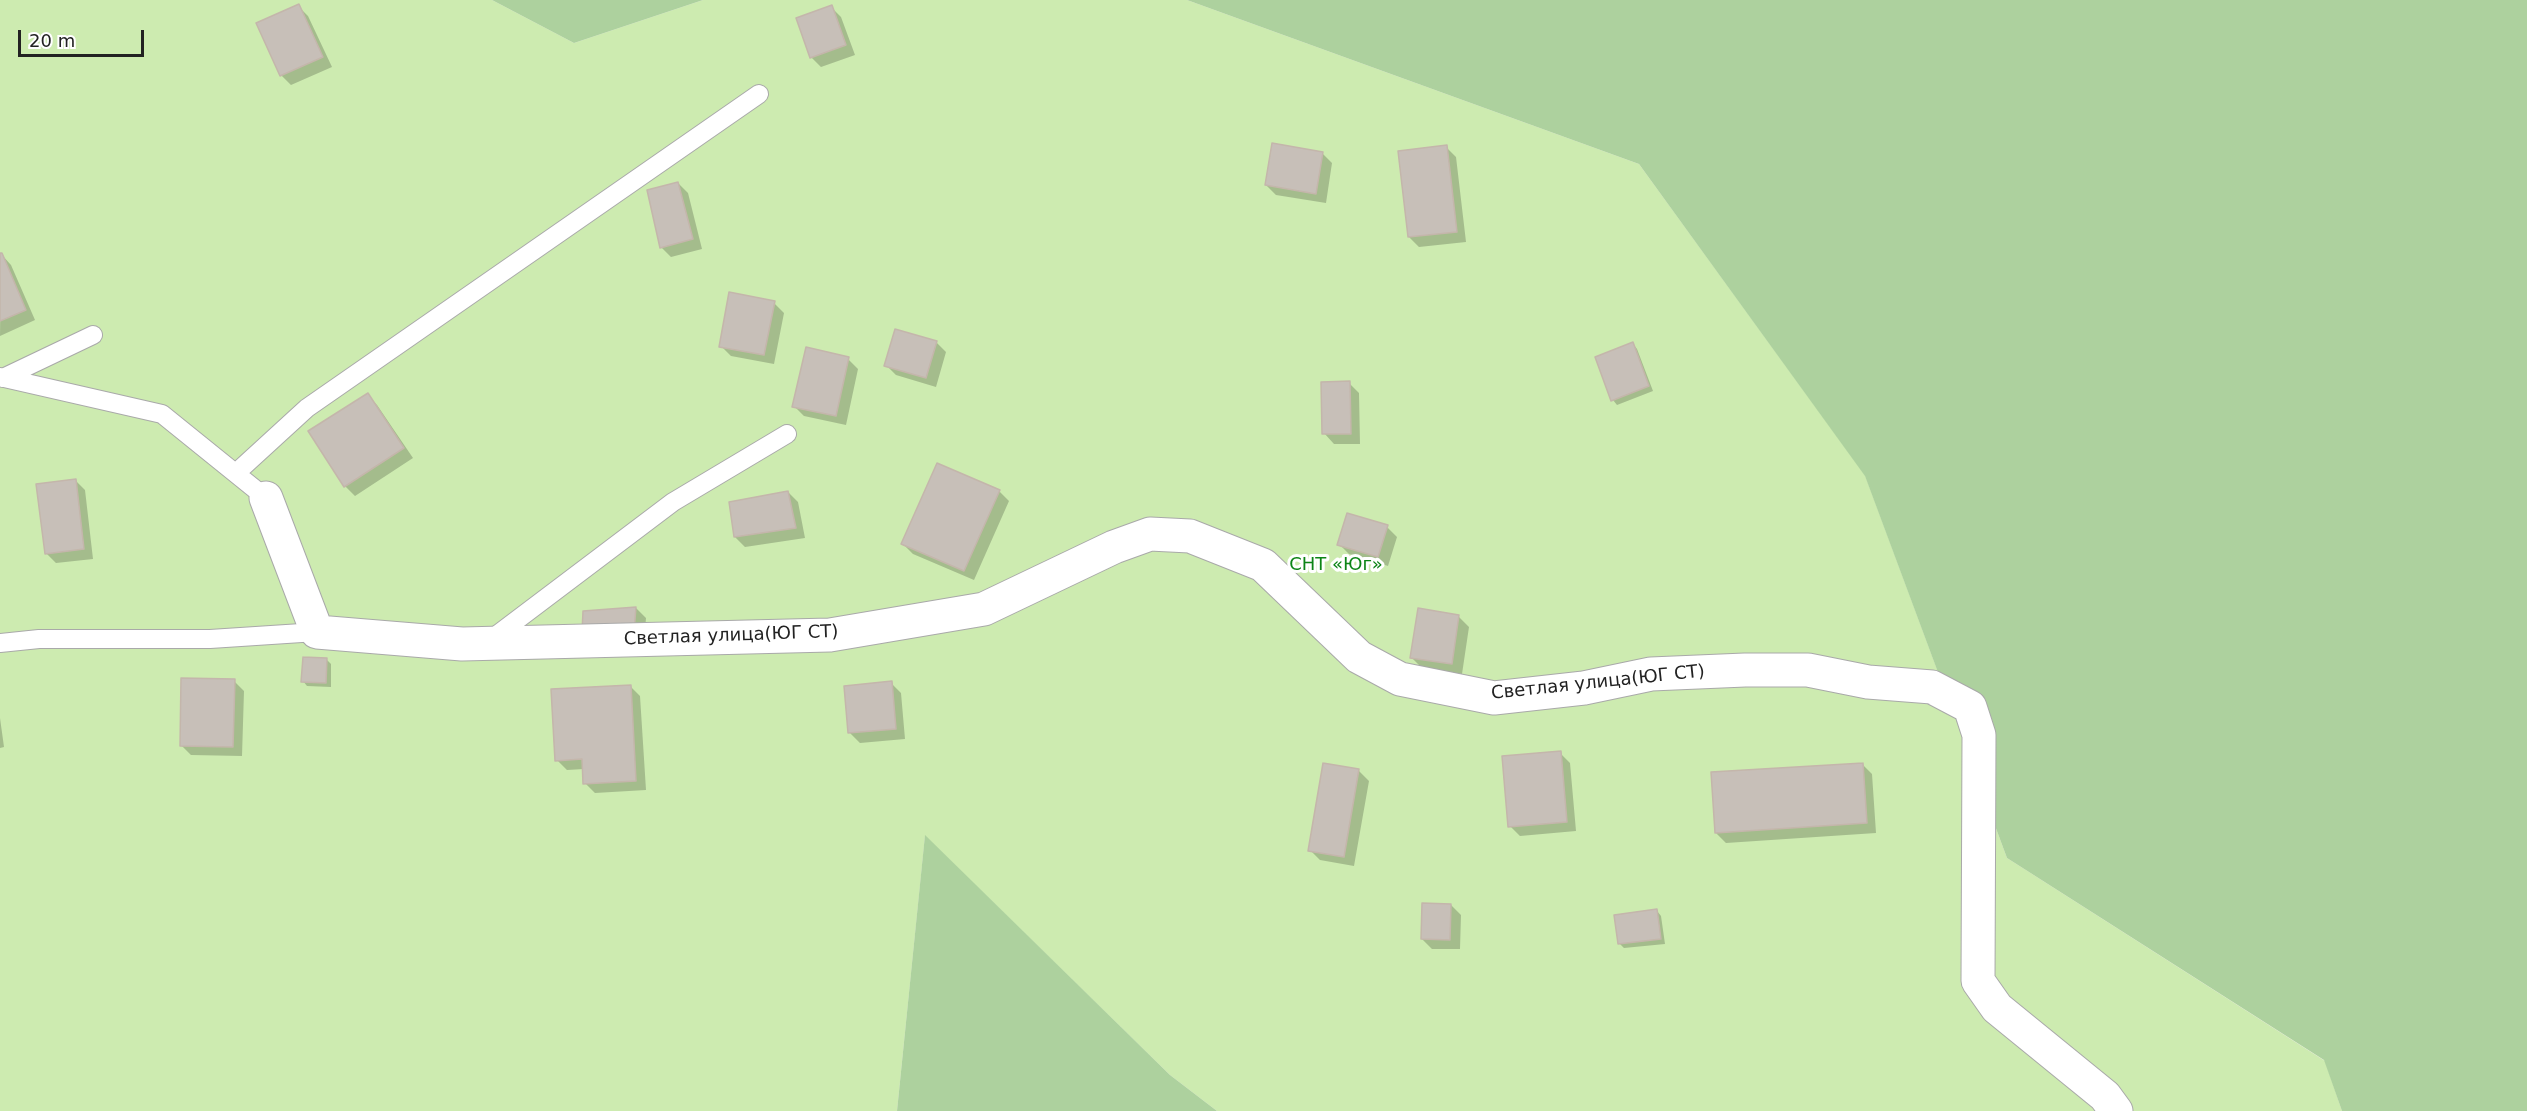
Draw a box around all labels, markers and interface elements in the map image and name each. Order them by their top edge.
scale bar [21,18,147,56]
text: 20 m [29,30,75,51]
park label: СНТ «Юг» [1289,554,1383,576]
street label: Светлая улица(ЮГ СТ) [623,621,839,651]
street label: Светлая улица(ЮГ СТ) [1490,661,1706,705]

